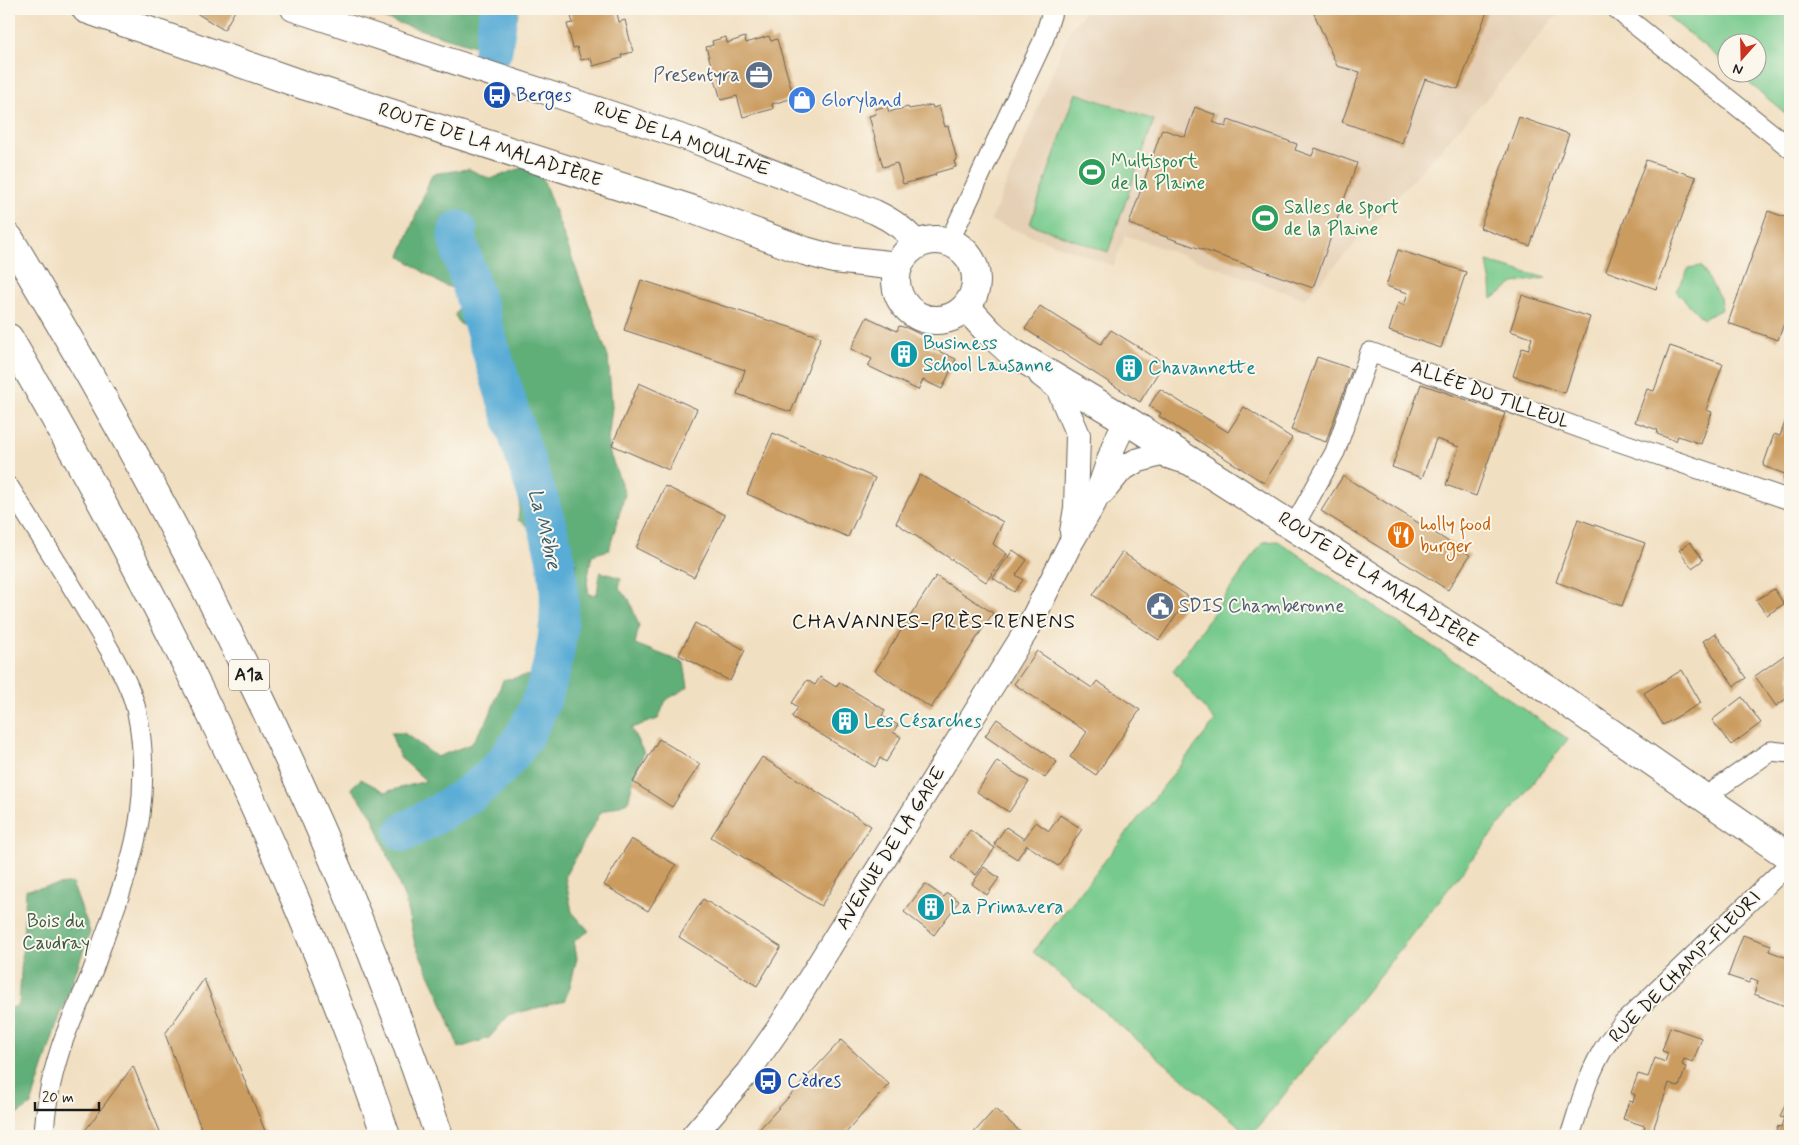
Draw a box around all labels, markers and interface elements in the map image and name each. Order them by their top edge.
north arrow [1716,32,1766,82]
text: N [1730,59,1745,79]
office icon: Presentyra [744,60,774,90]
place label: Presentyra [653,63,740,88]
bus stop icon: Berges [482,80,512,110]
place label: Berges [516,83,572,110]
shop icon: Gloryland [787,85,817,115]
place label: Gloryland [821,88,902,114]
street label: RUE DE LA MOULINE [591,96,773,182]
street label: ROUTE DE LA MALADIÈRE [375,97,605,193]
place label: Multisport de la Plaine [1111,149,1205,196]
sports icon: Multisport de la Plaine [1077,157,1107,187]
place label: Salles de sport de la Plaine [1284,195,1399,242]
sports icon: Salles de sport de la Plaine [1250,203,1280,233]
place label: Business School Lausanne [923,331,1053,378]
building icon: Business School Lausanne [889,339,919,369]
building icon: Chavannette [1114,353,1144,383]
street label: ALLÉE DU TILLEUL [1407,354,1573,435]
place label: Chavannette [1148,356,1256,381]
water label: La Mèbre [521,486,567,573]
street label: ROUTE DE LA MALADIÈRE [1273,506,1483,654]
place label: holly food burger [1420,512,1491,561]
restaurant icon: holly food burger [1386,520,1416,550]
public building icon: SDIS Chamberonne [1145,591,1175,621]
place label: SDIS Chamberonne [1179,594,1345,619]
district label: CHAVANNES-PRÈS-RENENS [792,608,1076,636]
road number: A1a [229,660,269,690]
building icon: Les Césarches [830,706,860,736]
place label: Les Césarches [864,709,982,734]
street label: AVENUE DE LA GARE [831,762,951,934]
street label: RUE DE CHAMP-FLEURI [1603,885,1767,1049]
building icon: La Primavera [916,892,946,922]
place label: La Primavera [950,895,1064,920]
park label: Bois du Caudray [22,909,90,957]
bus stop icon: Cèdres [753,1066,783,1096]
place label: Cèdres [787,1069,841,1094]
scale bar [35,1080,99,1112]
text: 20 m [42,1088,74,1108]

